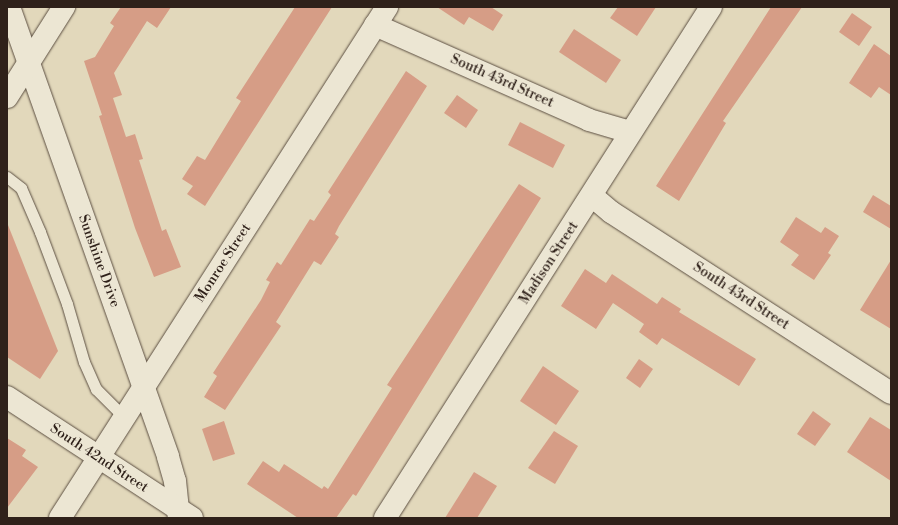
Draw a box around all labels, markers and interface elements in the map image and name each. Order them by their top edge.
street label: South 43rd Street [448,51,556,111]
street label: Sunshine Drive [74,212,124,310]
street label: Madison Street [516,218,582,308]
street label: Monroe Street [191,221,255,305]
street label: South 43rd Street [690,259,792,333]
street label: South 42nd Street [47,420,151,496]

